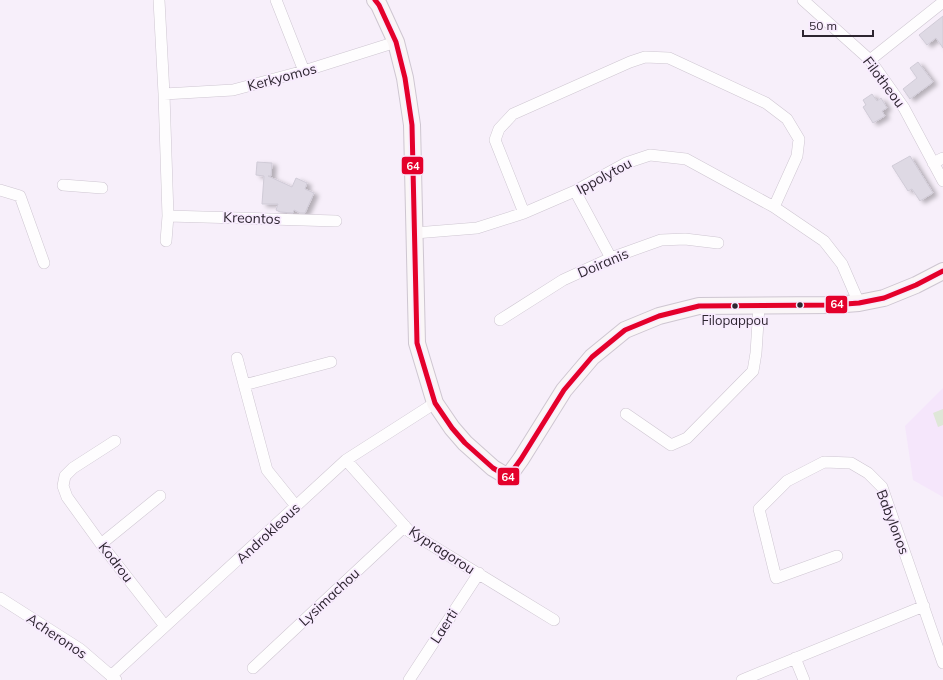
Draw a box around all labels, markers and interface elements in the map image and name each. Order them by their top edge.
scale bar [803,12,873,38]
text: 50 m [809,18,837,33]
street label: Filotheou [859,53,909,111]
street label: Kerkyomos [245,59,319,95]
street label: Ippolytou [573,154,635,198]
line badge: 64 [401,156,424,175]
text: 64 [406,159,420,173]
street label: Kreontos [223,208,281,228]
street label: Doiranis [575,244,631,282]
line badge: 64 [825,295,848,314]
text: 64 [830,297,844,311]
unlabelled marker [795,300,805,310]
marker: Filopappou [730,301,740,311]
place label: Filopappou [701,312,769,328]
line badge: 64 [497,467,520,486]
text: 64 [501,470,515,484]
street label: Babylonos [872,487,914,557]
street label: Androkleous [232,499,304,567]
street label: Kypragorou [406,522,478,578]
street label: Kodrou [95,538,137,586]
street label: Lysimachou [295,564,363,630]
street label: Laerti [426,605,462,647]
street label: Acheronos [23,609,91,663]

